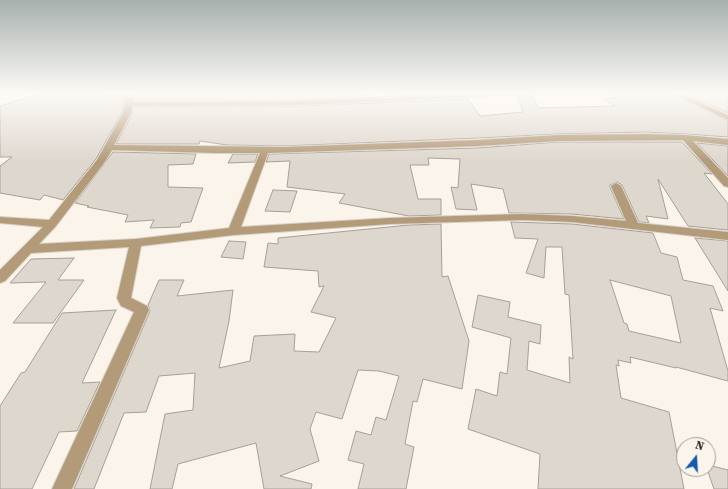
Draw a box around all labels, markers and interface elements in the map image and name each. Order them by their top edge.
north arrow [676,437,716,477]
text: N [693,438,706,454]

